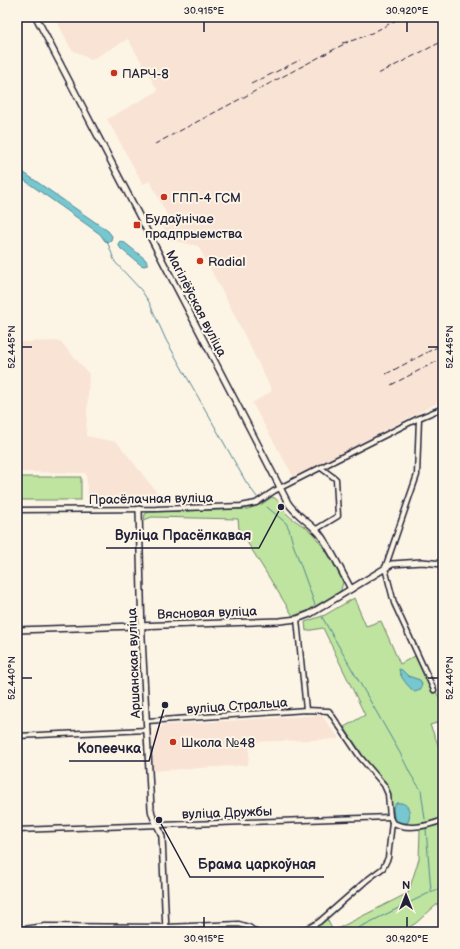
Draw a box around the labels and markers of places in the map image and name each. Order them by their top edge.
place label: ПАРЧ-8 [122,66,169,82]
marker: ПАРЧ-8 [109,68,119,78]
place label: ГПП-4 ГСМ [172,190,241,206]
marker: ГПП-4 ГСМ [159,192,169,202]
place label: Будаўнічае прадпрыемства [145,211,243,242]
marker: Будаўнічае прадпрыемства [132,220,142,230]
place label: Radial [208,254,245,270]
marker: Radial [195,256,205,266]
callout: Вуліца Прасёлкавая [106,522,259,548]
callout: Копеечка [69,735,149,761]
place label: Школа №48 [181,735,255,751]
marker: Школа №48 [168,737,178,747]
callout: Брама царкоўная [190,851,324,877]

